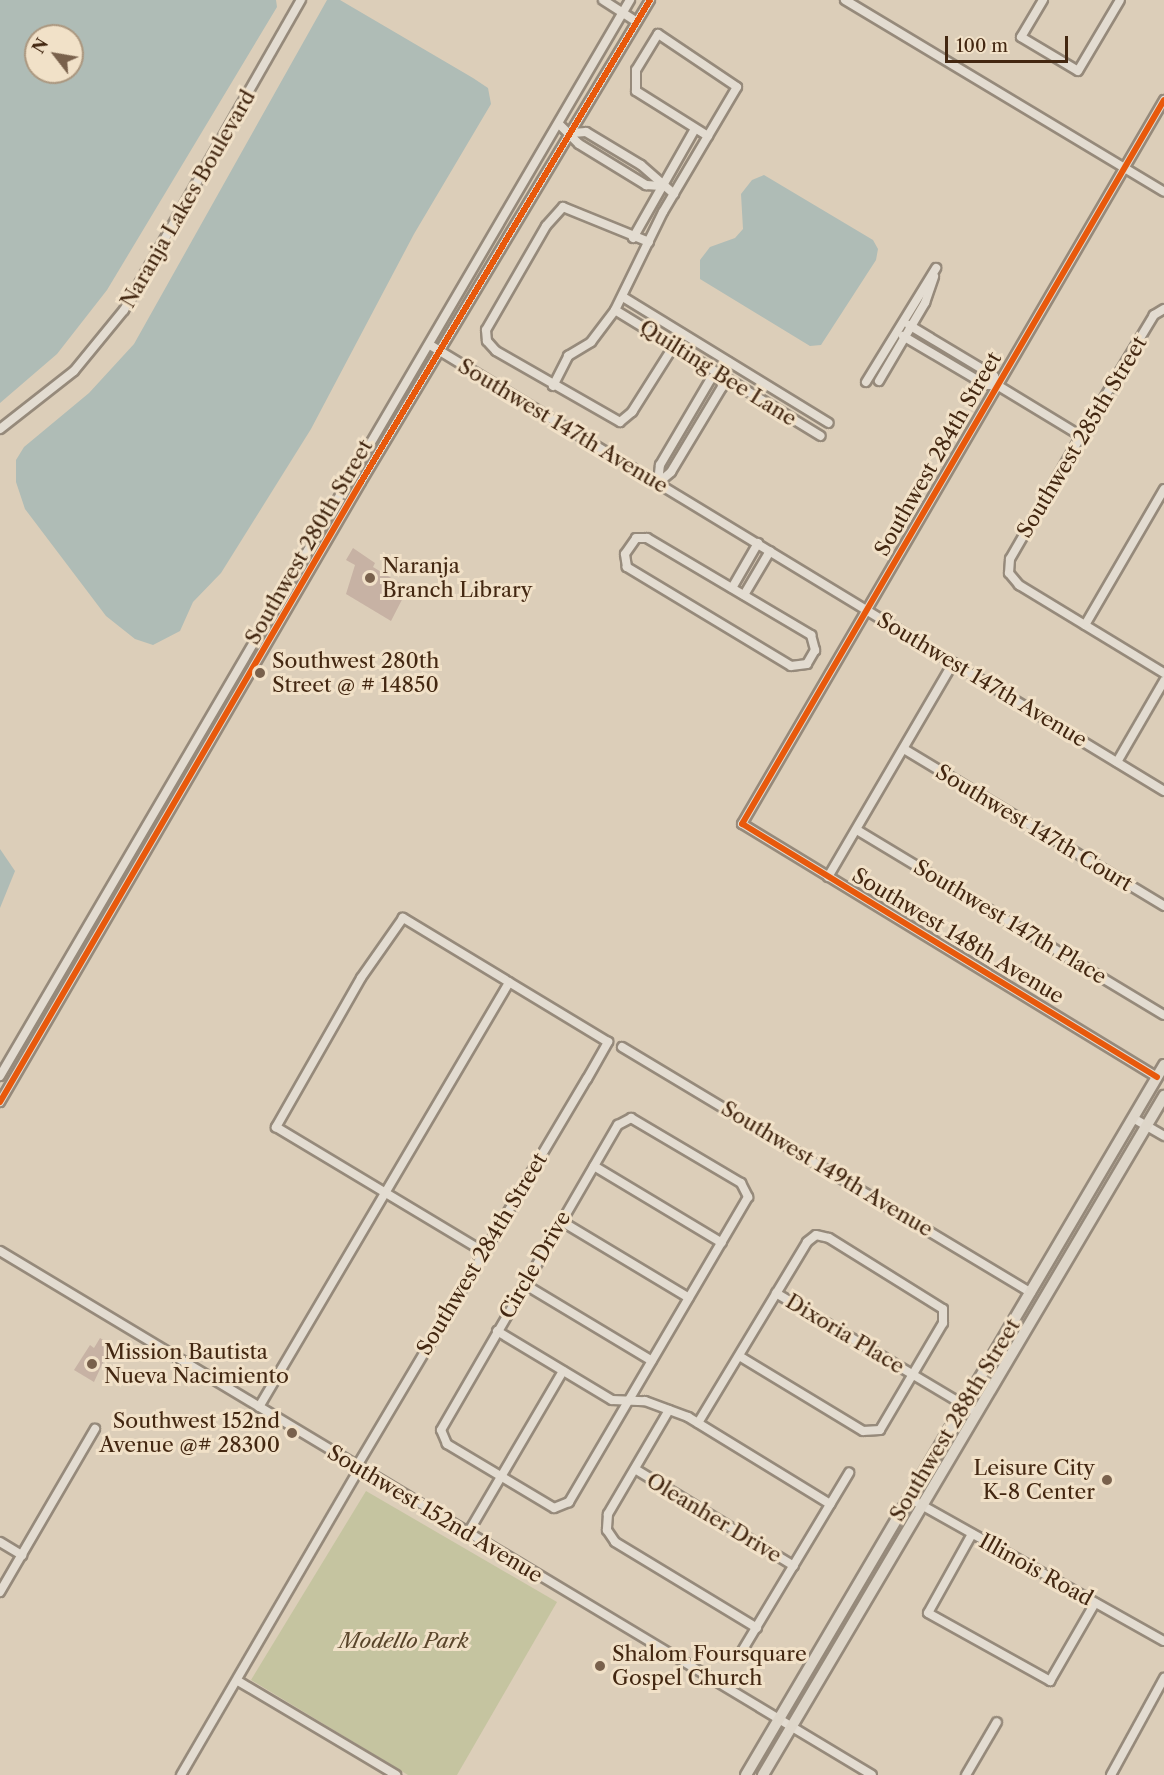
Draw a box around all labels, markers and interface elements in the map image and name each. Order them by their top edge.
north arrow [24,24,84,84]
scale bar [948,24,1071,62]
text: N [28,35,52,57]
text: 100 m [956,35,1008,57]
street label: Naranja Lakes Boulevard [115,86,261,312]
street label: Quilting Bee Lane [635,315,801,431]
street label: Southwest 285th Street [1012,332,1152,542]
street label: Southwest 284th Street [869,348,1007,560]
street label: Southwest 147th Avenue [453,353,673,499]
street label: Southwest 280th Street [240,435,378,649]
place label: Naranja Branch Library [382,553,533,603]
marker: Naranja Branch Library [363,571,377,585]
street label: Southwest 147th Avenue [872,607,1092,753]
place label: Southwest 280th Street @ # 14850 [272,648,439,698]
marker: Southwest 280th Street @ # 14850 [253,666,267,680]
street label: Southwest 147th Court [931,759,1137,897]
street label: Southwest 147th Place [909,854,1111,990]
street label: Southwest 148th Avenue [847,863,1069,1009]
street label: Southwest 149th Avenue [716,1096,938,1242]
street label: Southwest 284th Street [412,1148,552,1360]
street label: Circle Drive [494,1207,576,1323]
street label: Dixoria Place [781,1289,909,1379]
street label: Southwest 288th Street [885,1314,1025,1526]
place label: Mission Bautista Nueva Nacimiento [104,1339,289,1389]
marker: Mission Bautista Nueva Nacimiento [85,1357,99,1371]
place label: Southwest 152nd Avenue @# 28300 [99,1408,280,1458]
marker: Southwest 152nd Avenue @# 28300 [285,1426,299,1440]
street label: Southwest 152nd Avenue [322,1439,548,1589]
place label: Leisure City K-8 Center [973,1455,1095,1505]
street label: Oleanher Drive [642,1468,786,1568]
marker: Leisure City K-8 Center [1100,1473,1114,1487]
street label: Illinois Road [975,1528,1097,1612]
park label: Modello Park [339,1628,469,1654]
place label: Shalom Foursquare Gospel Church [612,1641,807,1691]
marker: Shalom Foursquare Gospel Church [593,1659,607,1673]

